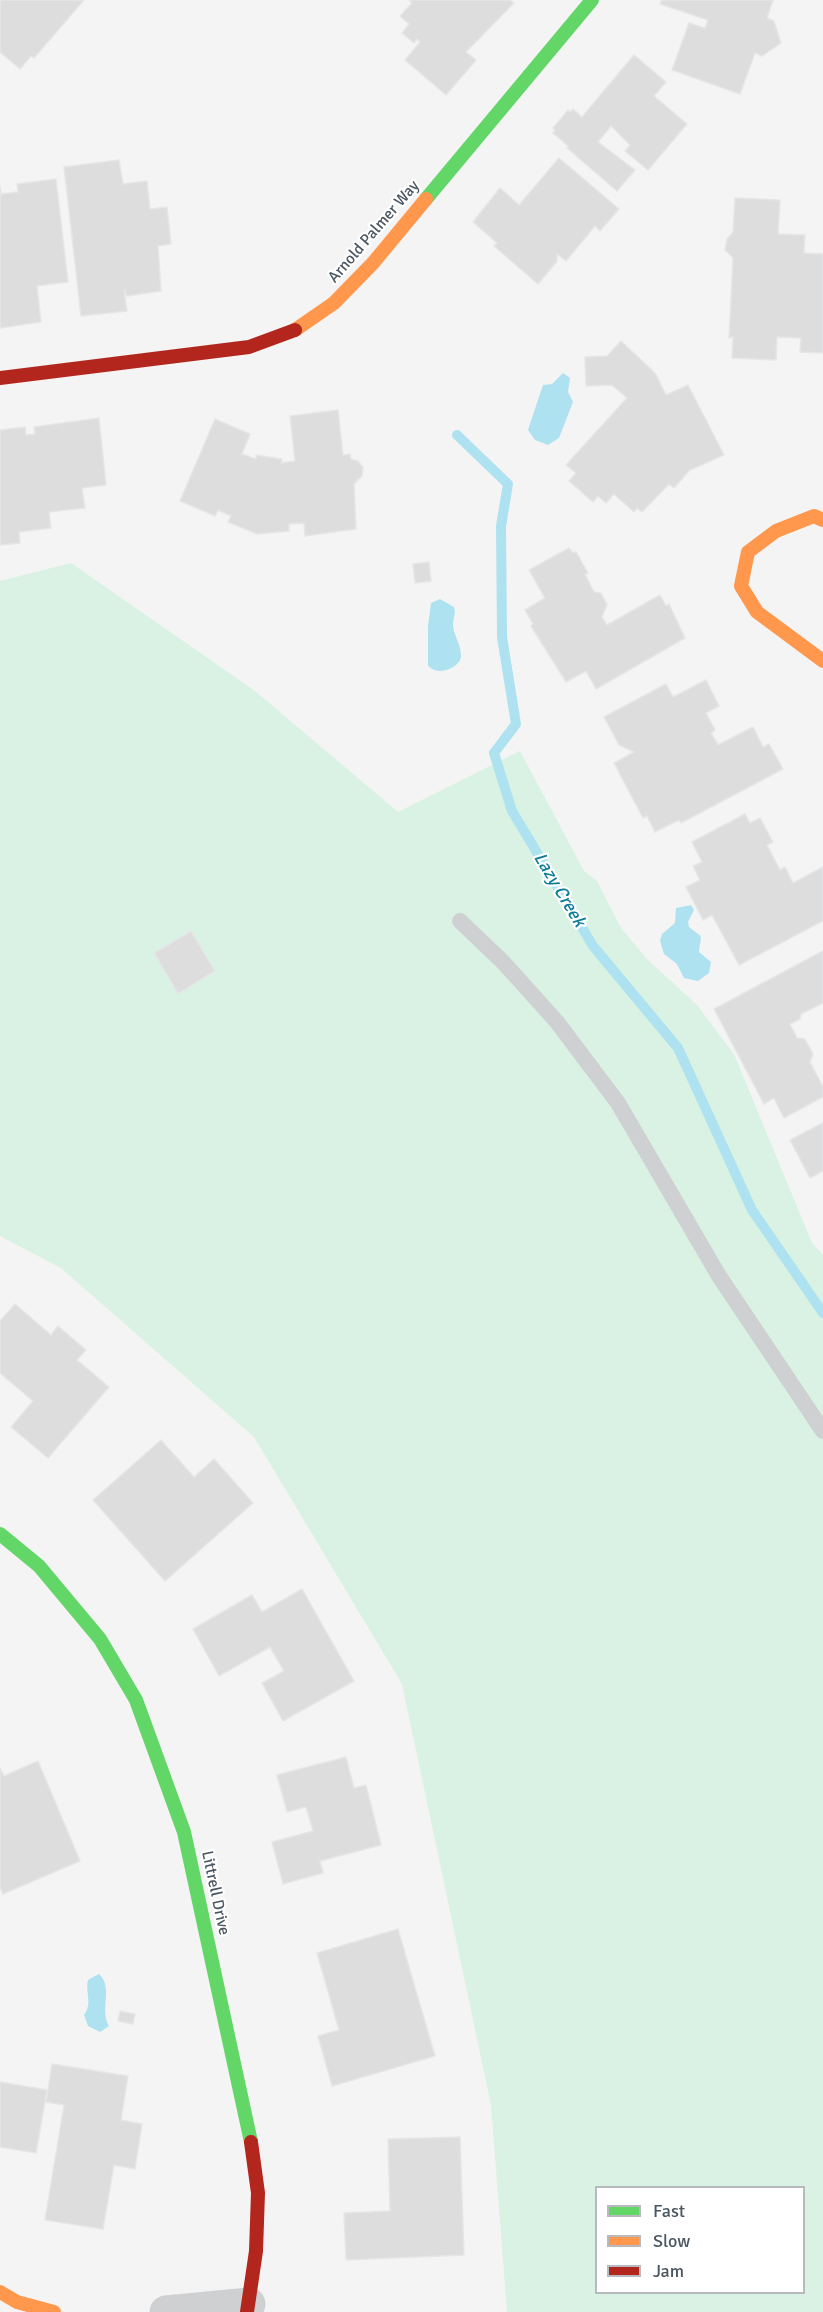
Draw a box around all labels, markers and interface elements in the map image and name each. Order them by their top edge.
street label: Arnold Palmer Way [324,177,424,287]
water label: Lazy Creek [528,849,590,931]
street label: Littrell Drive [197,1849,233,1937]
legend [595,2186,805,2294]
text: Fast [653,2200,685,2222]
text: Slow [653,2230,690,2252]
text: Jam [653,2260,684,2282]

